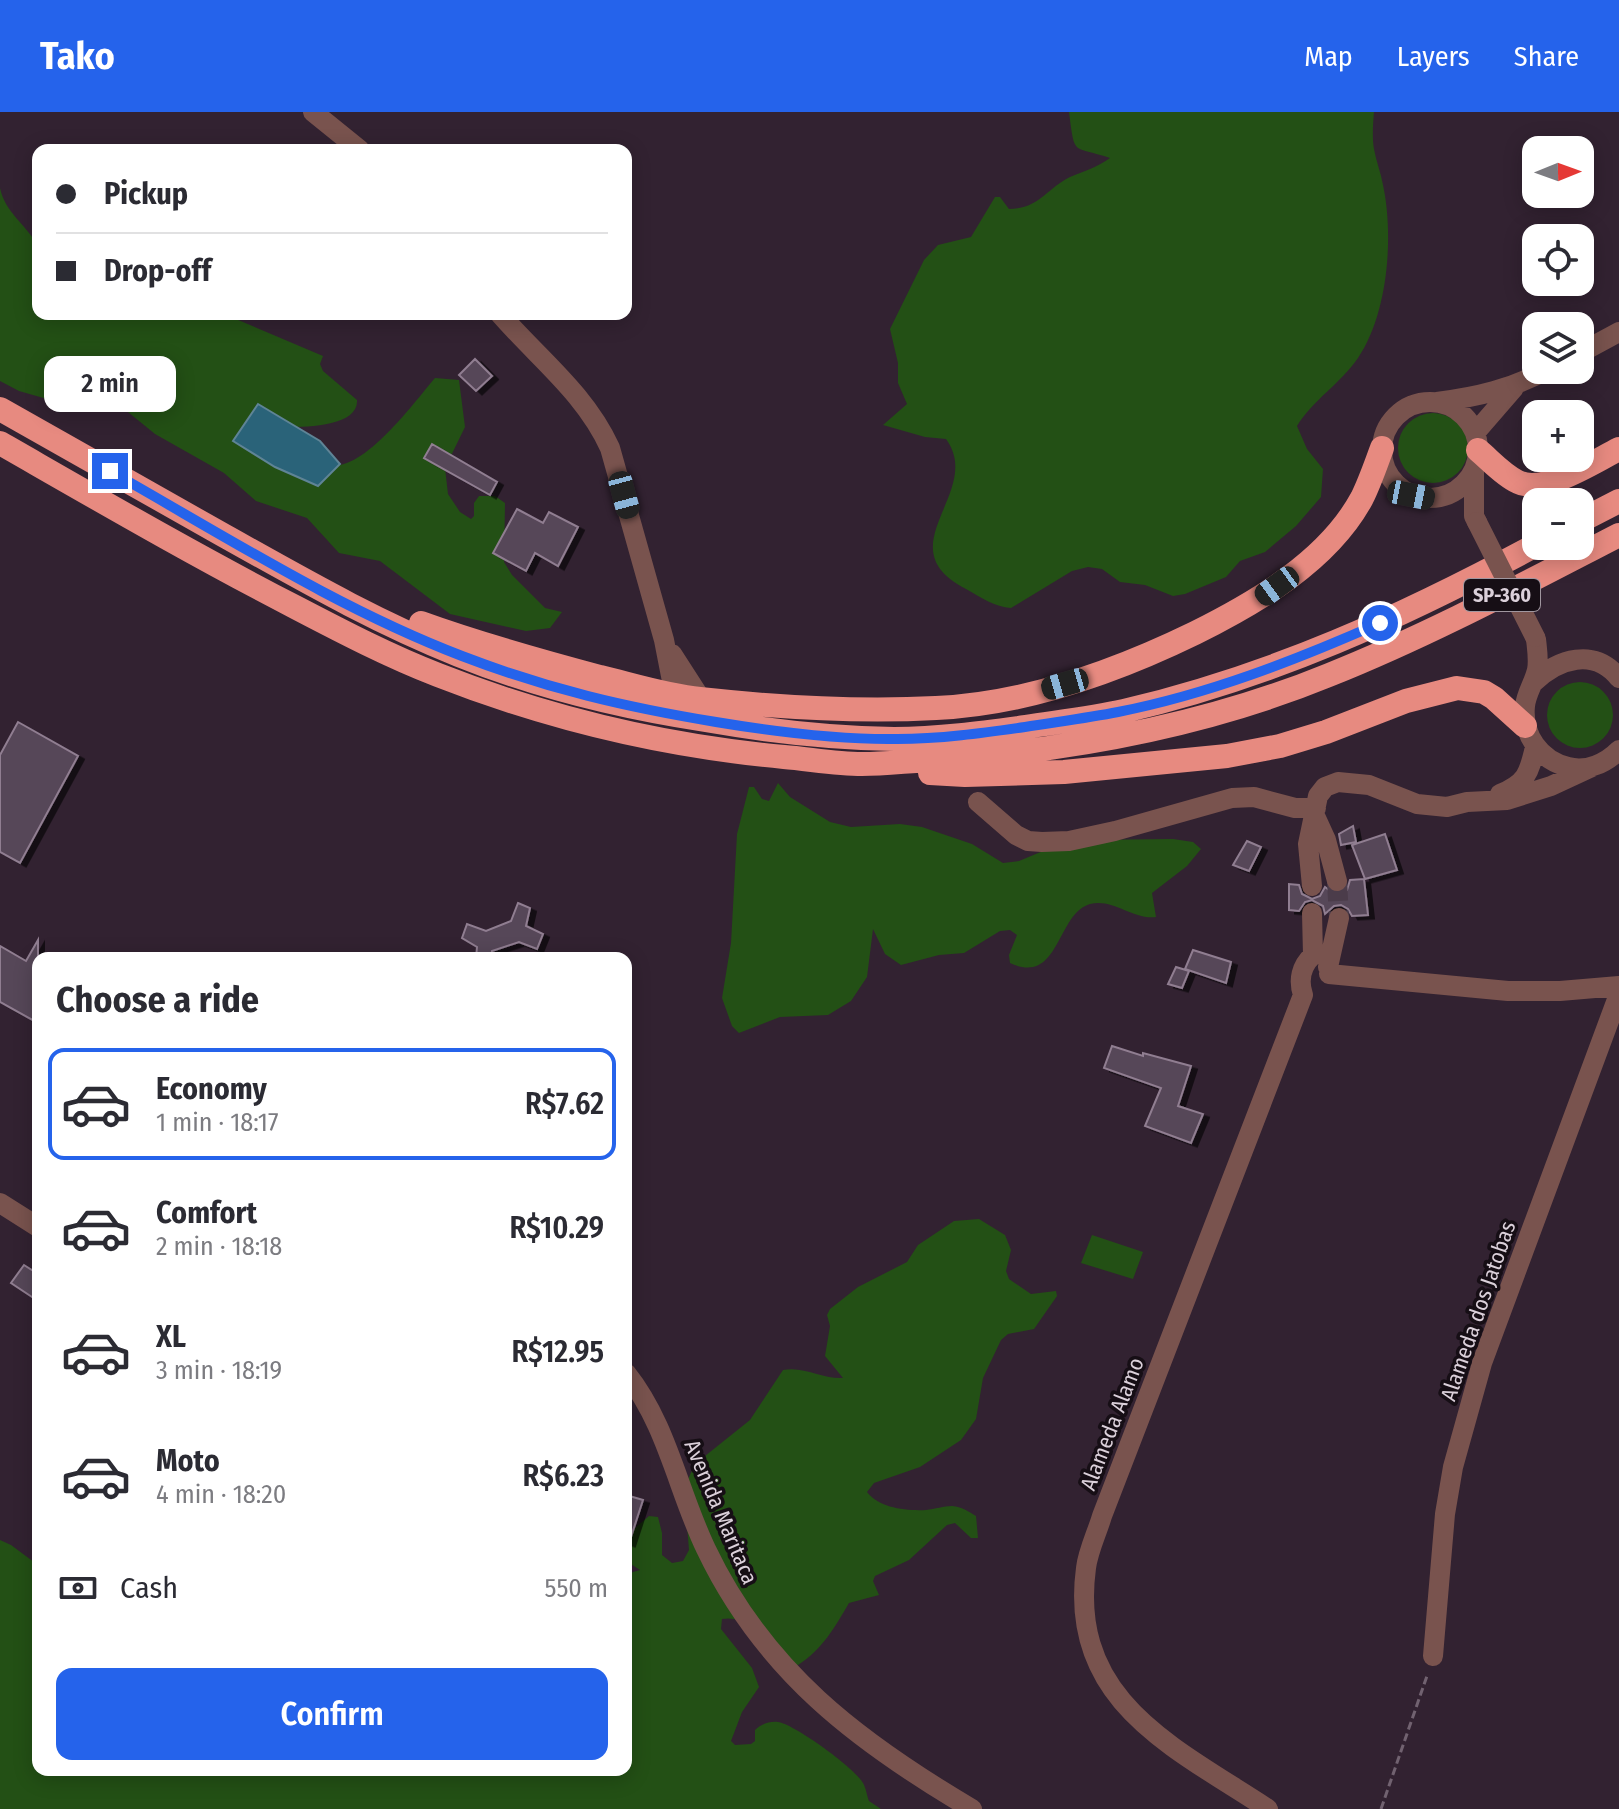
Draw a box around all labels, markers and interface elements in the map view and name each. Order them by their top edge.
text: Tako [40,33,115,79]
text: Map [1304,40,1353,73]
text: Layers [1397,40,1470,73]
text: Share [1514,40,1579,73]
north arrow [1522,136,1594,208]
map controls [1522,136,1594,560]
text: Pickup [104,176,188,212]
button: locate [1522,224,1594,296]
text: Drop-off [104,253,211,289]
button: layers [1522,312,1594,384]
callout: 2 min [44,355,176,411]
text: 2 min [81,368,139,399]
button: + [1522,400,1594,472]
route end [92,453,128,489]
car [606,469,642,521]
car [1385,479,1437,511]
button: − [1522,488,1594,560]
car [1251,562,1303,610]
road number: SP-360 [1464,579,1540,611]
route start [1362,605,1398,641]
car [1039,666,1091,702]
text: Choose a ride [56,978,259,1022]
icon: car [60,1068,132,1140]
text: Economy [156,1071,267,1107]
text: R$7.62 [525,1086,604,1122]
text: 1 min · 18:17 [156,1107,279,1138]
icon: car [60,1192,132,1264]
text: Comfort [156,1195,257,1231]
text: R$10.29 [509,1210,604,1246]
street label: Alameda dos Jatobas [1435,1218,1521,1404]
text: 2 min · 18:18 [156,1231,282,1262]
icon: car [60,1316,132,1388]
text: XL [156,1319,186,1355]
text: R$12.95 [512,1334,604,1370]
street label: Alameda Alamo [1074,1354,1150,1494]
text: 3 min · 18:19 [156,1355,282,1386]
street label: Avenida Maritaca [678,1436,764,1588]
icon: car [60,1440,132,1512]
text: Moto [156,1443,220,1479]
text: R$6.23 [523,1458,604,1494]
text: 4 min · 18:20 [156,1479,286,1510]
icon: cash [56,1566,100,1610]
text: Cash [120,1570,178,1606]
text: 550 m [545,1573,608,1604]
button: Confirm [56,1668,608,1760]

